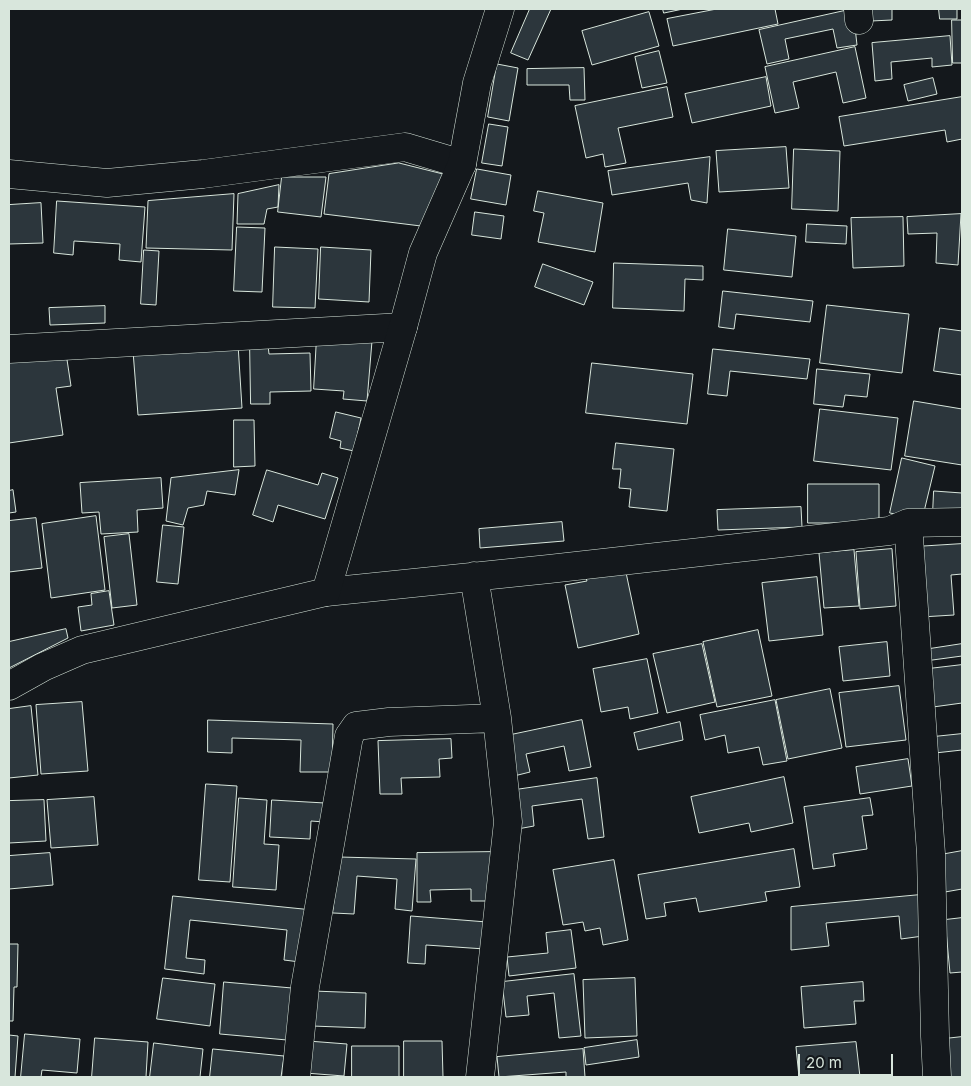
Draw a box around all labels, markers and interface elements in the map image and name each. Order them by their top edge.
scale bar [801,1044,896,1076]
text: 20 m [806,1053,842,1072]

